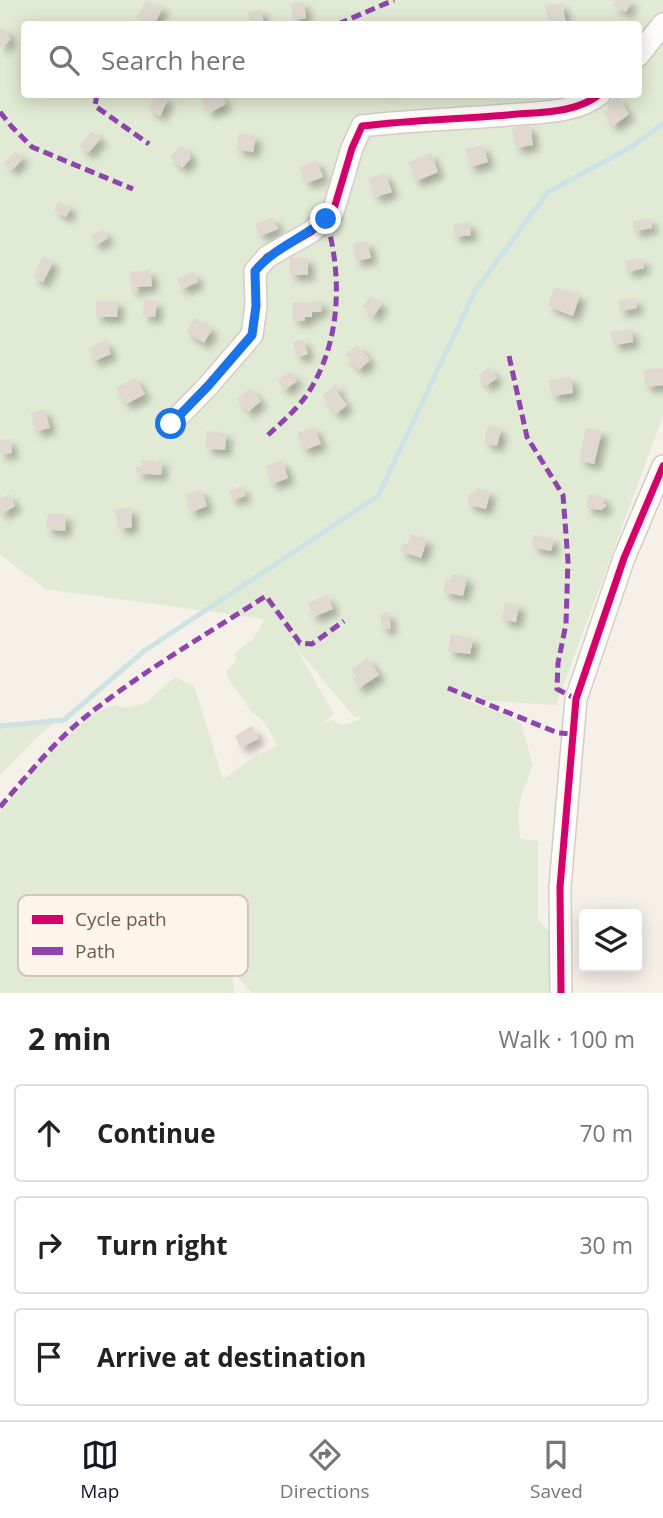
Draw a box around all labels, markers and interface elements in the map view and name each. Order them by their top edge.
search box [21,21,642,98]
icon: search [45,41,83,79]
text: Search here [101,42,246,78]
route end [310,203,341,234]
route start [155,408,186,439]
legend [18,895,248,976]
text: Cycle path [75,906,167,932]
map controls [579,909,642,972]
button: layers [579,909,642,972]
text: Path [75,938,115,964]
text: 2 min [28,1018,111,1059]
text: Walk · 100 m [498,1023,635,1055]
icon: ahead [30,1114,68,1152]
text: Continue [97,1115,216,1151]
text: 70 m [579,1117,633,1149]
icon: right [30,1226,68,1264]
text: Turn right [97,1227,228,1263]
text: 30 m [579,1229,633,1261]
icon: arrive [30,1338,68,1376]
text: Arrive at destination [97,1339,366,1375]
tab: Map [80,1436,119,1504]
tab: Directions [280,1436,370,1504]
tab: Saved [530,1436,583,1504]

